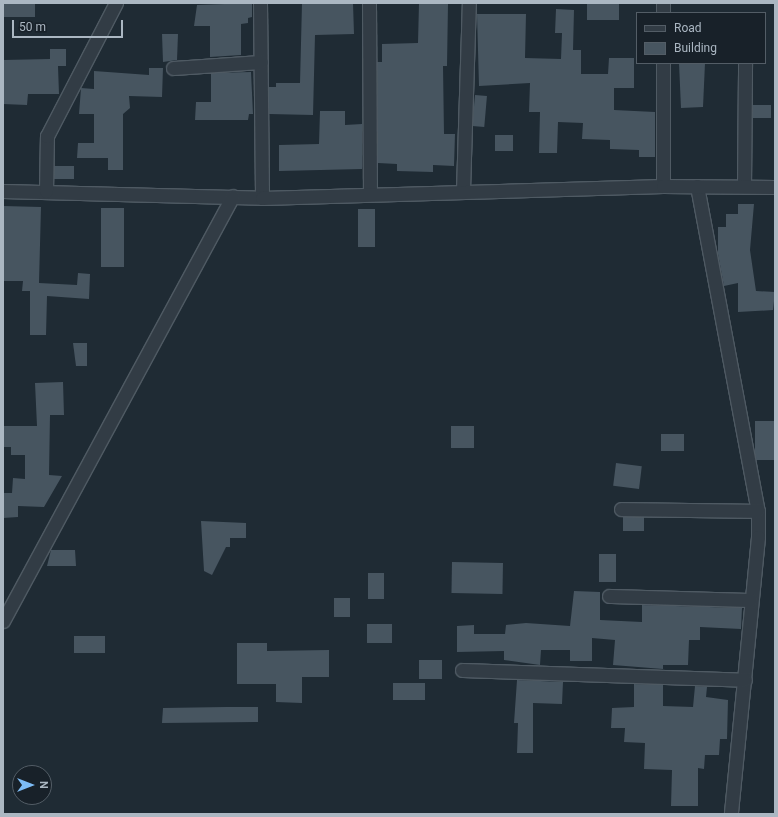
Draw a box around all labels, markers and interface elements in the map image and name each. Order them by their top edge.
scale bar [14,12,125,38]
legend [636,12,766,64]
text: 50 m [19,20,46,34]
text: Road [674,21,702,35]
text: Building [674,41,717,55]
north arrow [12,765,52,805]
text: N [37,781,50,789]

